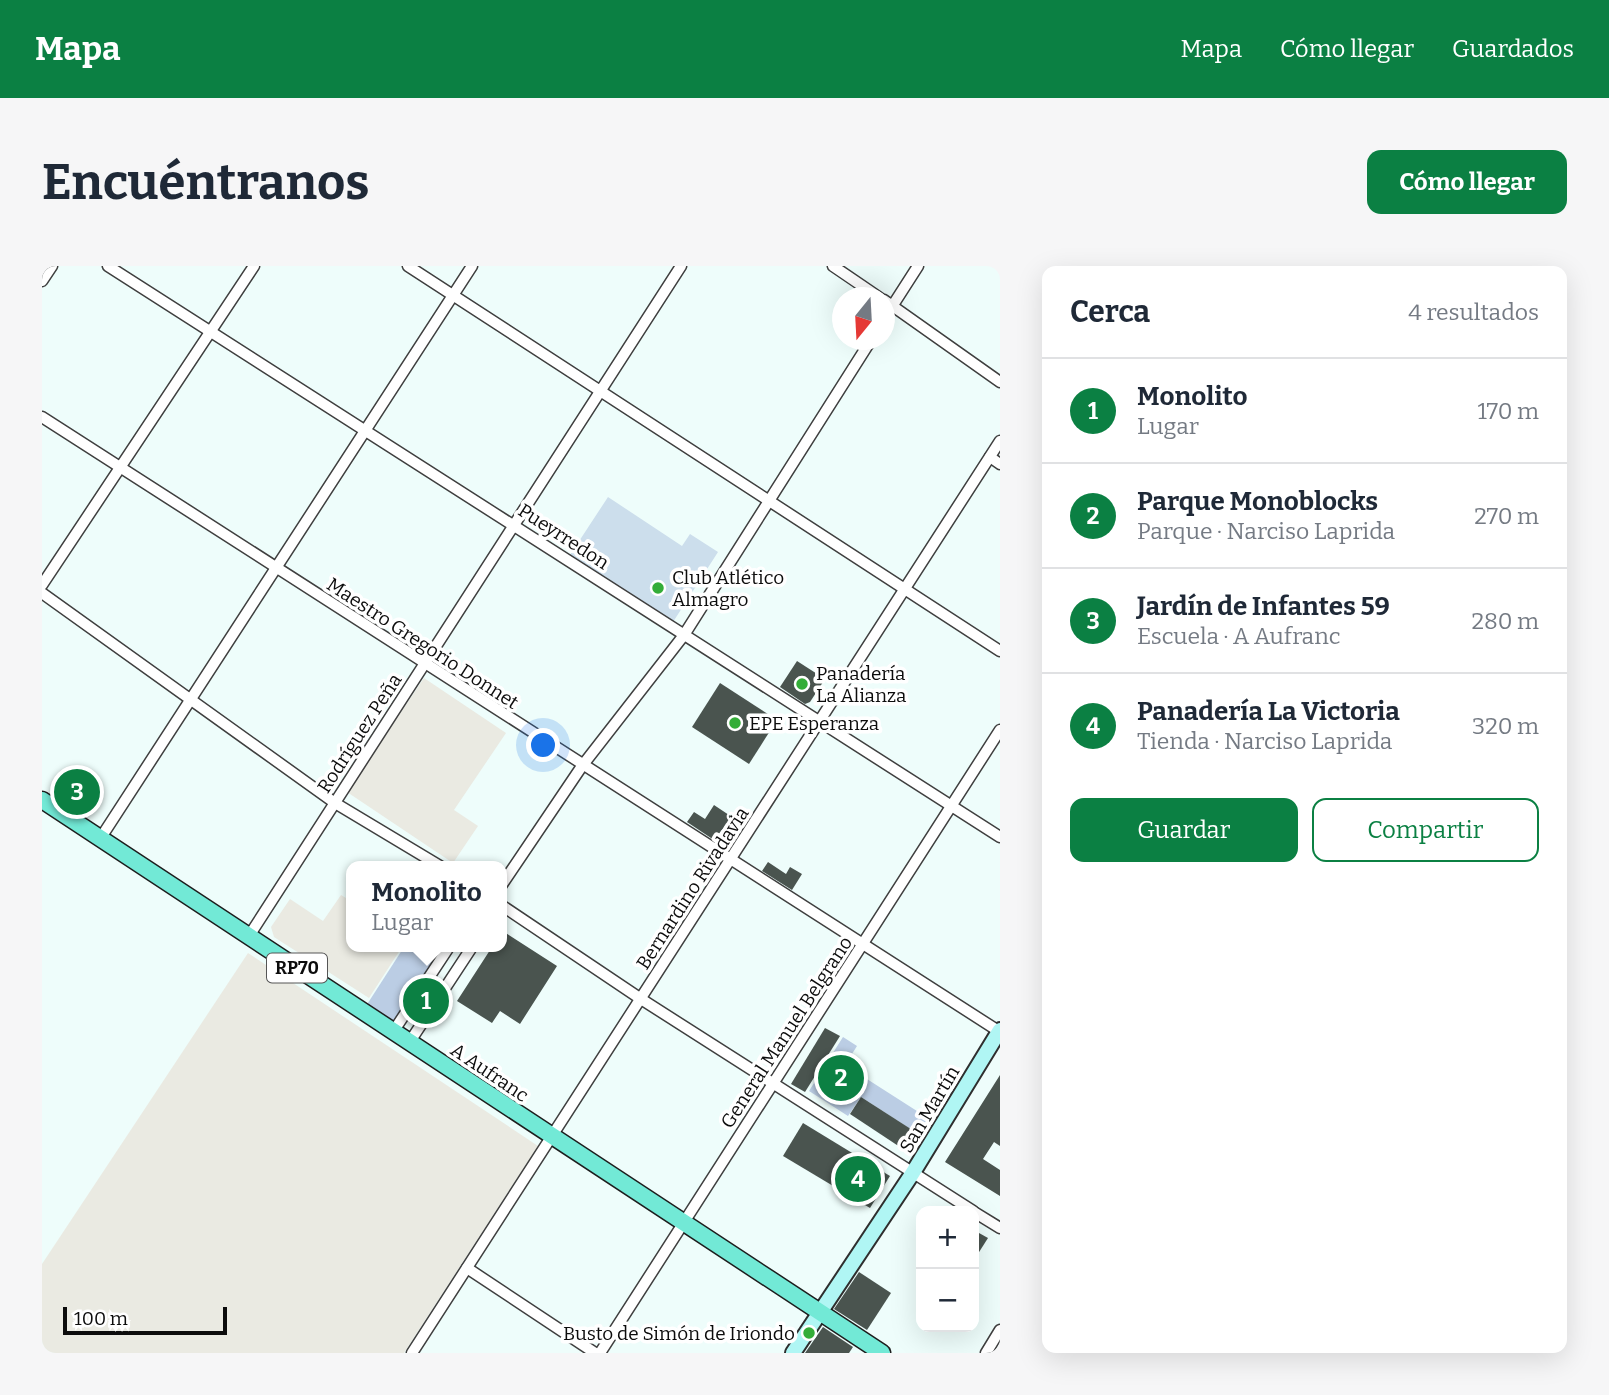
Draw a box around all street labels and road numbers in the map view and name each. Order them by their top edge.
street label: Pueyrredon [514,499,613,574]
street label: Maestro Gregorio Donnet [323,573,523,714]
street label: Rodríguez Peña [312,669,407,797]
street label: Bernardino Rivadavia [631,802,754,974]
street label: General Manuel Belgrano [716,932,857,1133]
road number: RP70 [267,954,327,982]
street label: A Aufranc [446,1038,533,1107]
street label: San Martín [895,1062,964,1157]

